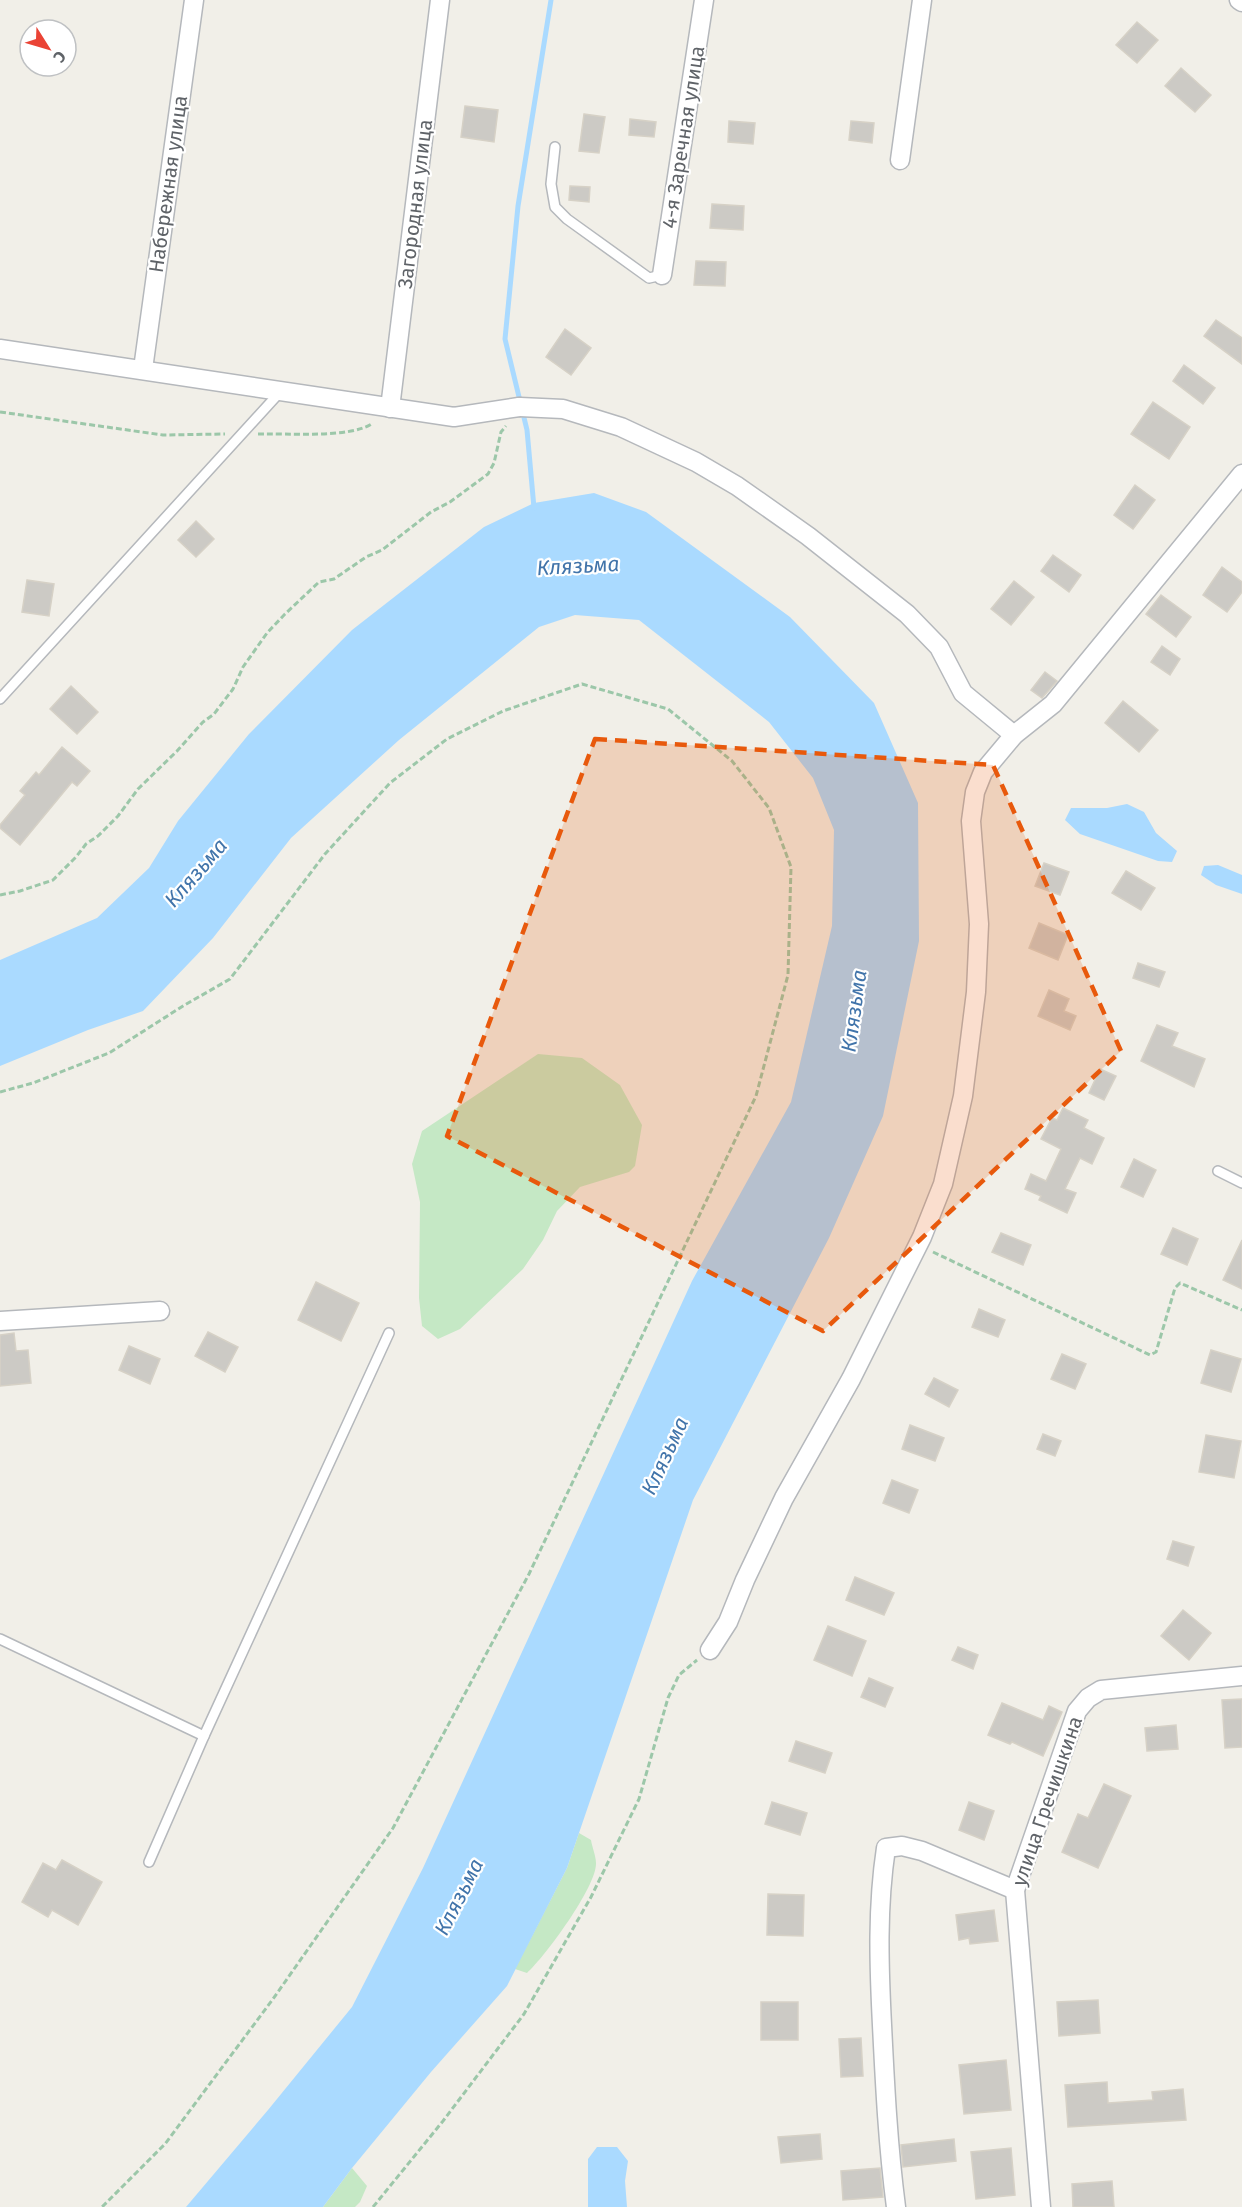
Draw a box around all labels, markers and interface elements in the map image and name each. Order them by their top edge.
north arrow [18,18,78,78]
street label: 4-я Заречная улица [657,44,709,230]
text: С [49,47,70,67]
street label: Набережная улица [144,94,192,274]
street label: Загородная улица [393,118,437,290]
water label: Клязьма [536,551,620,581]
water label: Клязьма [159,833,233,913]
water label: Клязьма [835,968,873,1054]
water label: Клязьма [636,1413,694,1499]
street label: улица Гречишкина [1007,1713,1087,1889]
water label: Клязьма [429,1854,489,1940]

